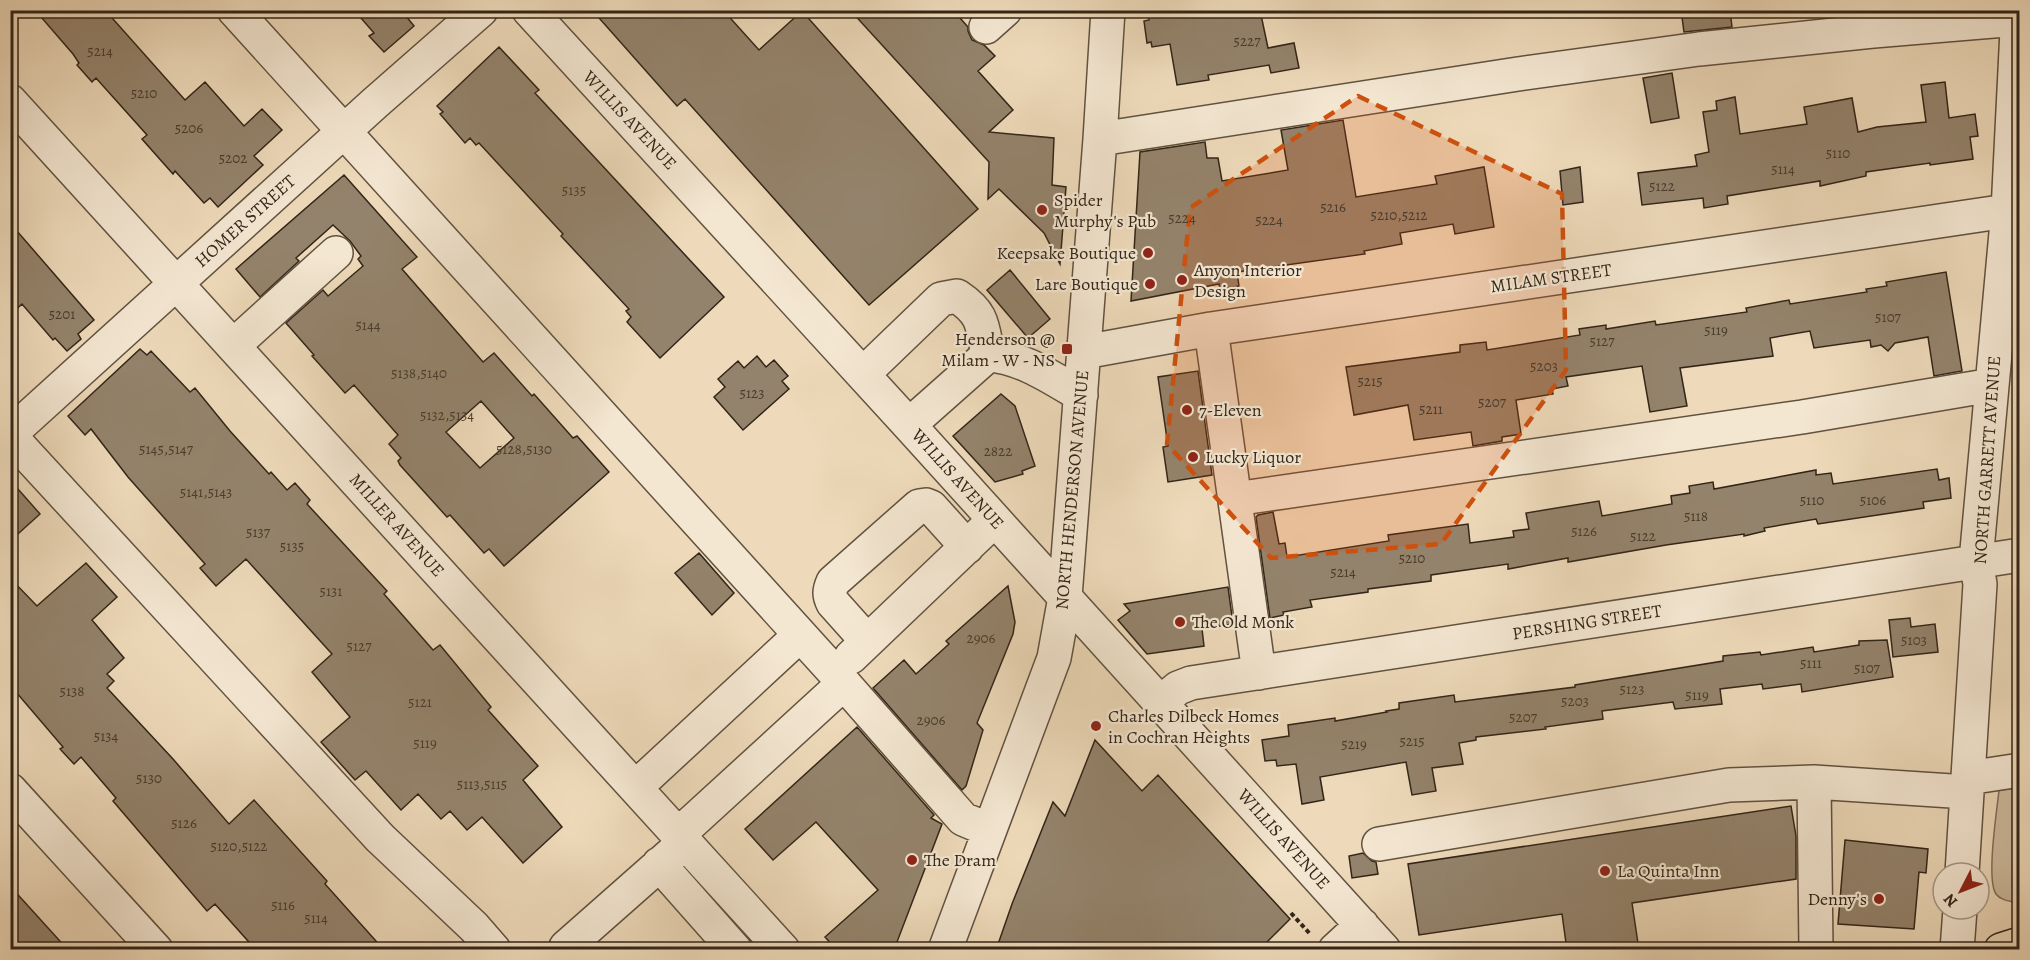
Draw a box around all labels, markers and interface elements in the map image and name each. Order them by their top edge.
house number: 5227 [1233,31,1261,51]
house number: 5214 [87,41,113,61]
street label: WILLIS AVENUE [577,64,682,175]
house number: 5210 [131,83,157,103]
house number: 5206 [175,118,203,138]
house number: 5110 [1826,143,1850,163]
house number: 5202 [219,148,247,168]
house number: 5114 [1771,159,1795,179]
street label: HOMER STREET [189,169,301,273]
house number: 5122 [1649,176,1675,196]
house number: 5135 [562,180,586,200]
place label: Spider Murphy's Pub [1054,188,1156,233]
house number: 5216 [1320,197,1346,217]
marker: Spider Murphy's Pub [1035,203,1049,217]
house number: 5210,5212 [1371,205,1427,225]
house number: 5224 [1168,208,1196,228]
house number: 5224 [1255,210,1283,230]
place label: Keepsake Boutique [996,241,1136,265]
marker: Keepsake Boutique [1141,246,1155,260]
place label: Anyon Interior Design [1193,258,1302,303]
street label: MILAM STREET [1489,258,1613,298]
place label: Lare Boutique [1035,272,1138,296]
marker: Anyon Interior Design [1175,273,1189,287]
marker: Lare Boutique [1143,277,1157,291]
house number: 5201 [49,304,75,324]
house number: 5107 [1875,307,1902,327]
house number: 5144 [355,315,381,335]
house number: 5119 [1704,320,1728,340]
place label: Henderson @ Milam - W - NS [941,327,1055,372]
house number: 5127 [1589,331,1615,351]
marker: Henderson @ Milam - W - NS [1060,342,1074,356]
street label: NORTH GARRETT AVENUE [1968,355,2006,565]
house number: 5203 [1530,356,1558,376]
house number: 5138,5140 [391,363,447,383]
street label: NORTH HENDERSON AVENUE [1050,369,1094,611]
house number: 5215 [1357,371,1383,391]
house number: 5123 [740,383,764,403]
house number: 5207 [1478,392,1507,412]
place label: 7-Eleven [1199,398,1262,422]
house number: 5211 [1419,399,1443,419]
marker: 7-Eleven [1180,403,1194,417]
house number: 5132,5134 [420,405,474,425]
street label: WILLIS AVENUE [906,423,1010,534]
house number: 5145,5147 [139,439,194,459]
house number: 5128,5130 [496,439,552,459]
house number: 2822 [984,441,1012,461]
place label: Lucky Liquor [1205,445,1301,469]
marker: Lucky Liquor [1186,450,1200,464]
street label: MILLER AVENUE [344,468,450,582]
house number: 5141,5143 [180,482,232,502]
house number: 5110 [1800,490,1824,510]
house number: 5106 [1860,490,1886,510]
house number: 5118 [1684,506,1708,526]
house number: 5126 [1571,521,1597,541]
house number: 5137 [246,522,271,542]
house number: 5122 [1630,526,1656,546]
house number: 5135 [280,536,304,556]
house number: 5210 [1399,548,1425,568]
house number: 5214 [1330,562,1356,582]
house number: 5131 [320,581,342,601]
street label: PERSHING STREET [1510,598,1664,646]
place label: The Old Monk [1192,610,1294,634]
marker: The Old Monk [1173,615,1187,629]
house number: 2906 [967,628,995,648]
house number: 5103 [1901,630,1927,650]
house number: 5127 [346,636,372,656]
house number: 5111 [1800,653,1822,673]
house number: 5107 [1854,658,1881,678]
house number: 5123 [1620,679,1644,699]
house number: 5138 [59,681,85,701]
house number: 5119 [1685,685,1709,705]
house number: 5203 [1561,691,1589,711]
house number: 5121 [408,692,432,712]
place label: Charles Dilbeck Homes in Cochran Heights [1108,704,1279,749]
house number: 5207 [1509,707,1538,727]
house number: 2906 [917,710,945,730]
marker: Charles Dilbeck Homes in Cochran Heights [1089,719,1103,733]
house number: 5134 [94,726,119,746]
house number: 5215 [1399,731,1425,751]
house number: 5119 [413,733,437,753]
house number: 5219 [1341,734,1367,754]
house number: 5130 [136,768,162,788]
house number: 5113,5115 [457,774,507,794]
street label: WILLIS AVENUE [1232,783,1336,894]
house number: 5126 [171,813,197,833]
house number: 5120,5122 [211,836,267,856]
place label: The Dram [924,848,996,872]
marker: The Dram [905,853,919,867]
place label: La Quinta Inn [1617,859,1719,883]
north arrow [1931,861,1991,921]
marker: La Quinta Inn [1598,864,1612,878]
place label: Denny's [1807,887,1867,911]
text: N [1938,888,1963,912]
marker: Denny's [1872,892,1886,906]
house number: 5116 [271,895,295,915]
house number: 5114 [304,908,328,928]

